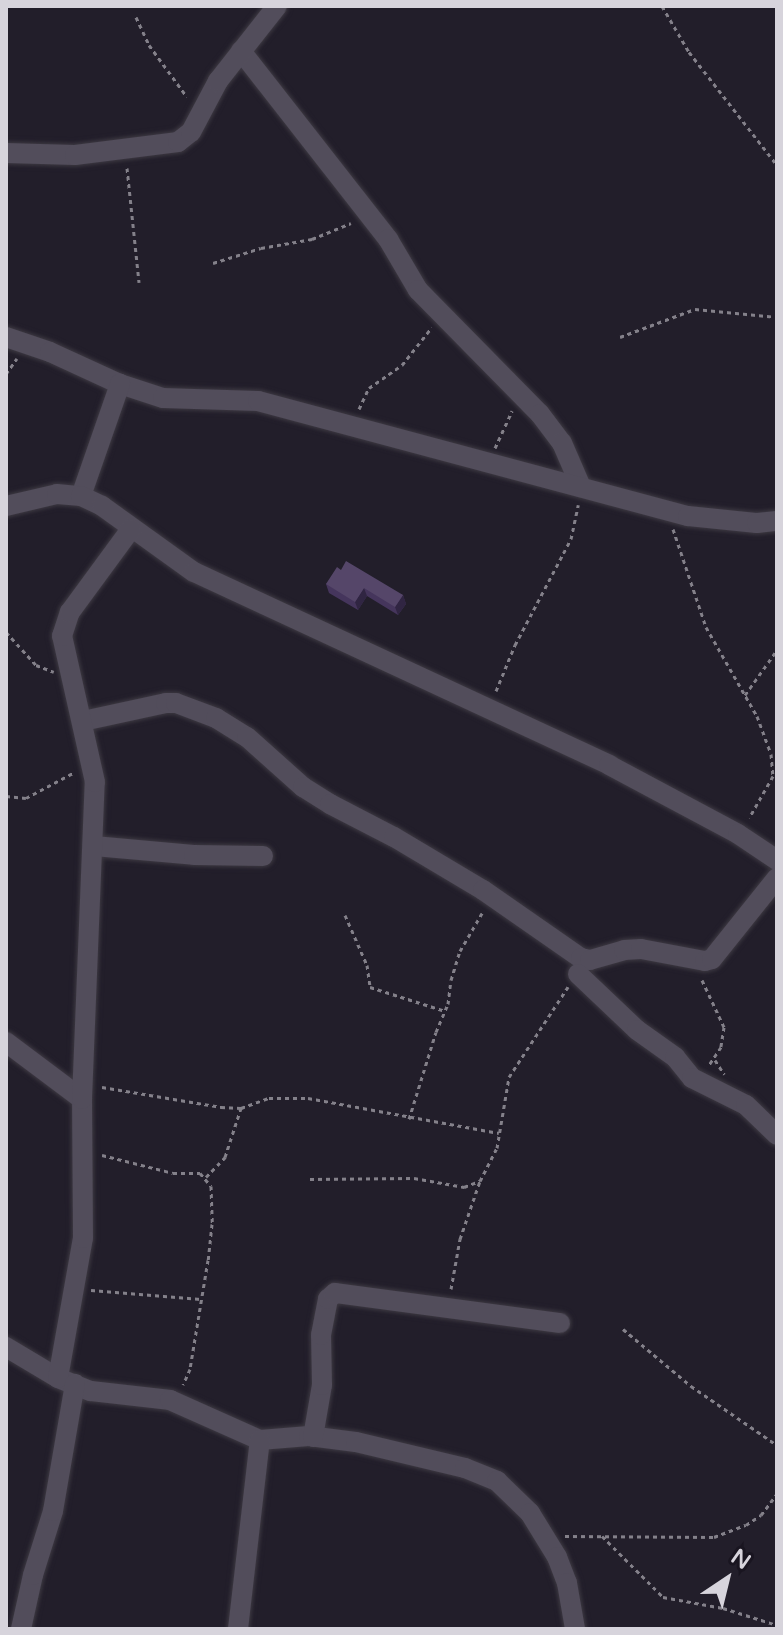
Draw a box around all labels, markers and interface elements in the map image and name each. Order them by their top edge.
north arrow [687,1539,767,1619]
text: N [726,1544,755,1575]

